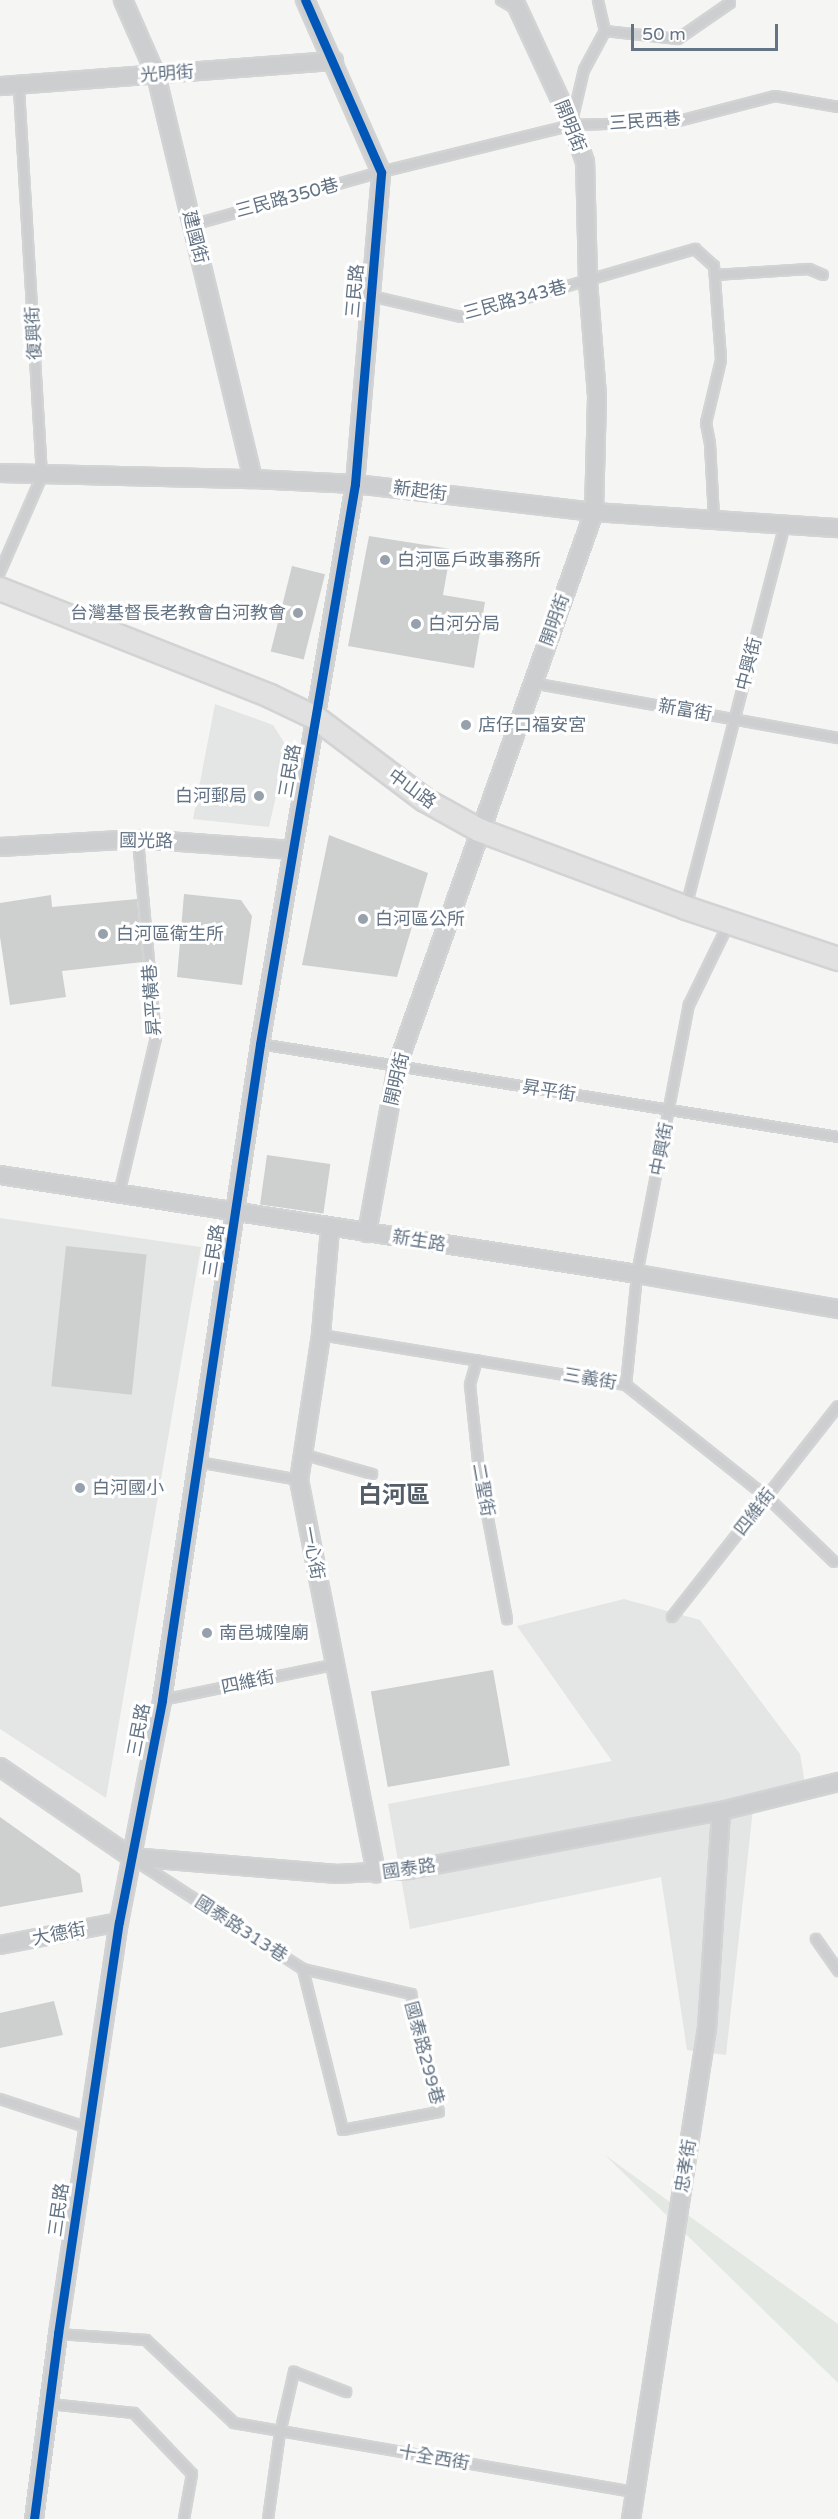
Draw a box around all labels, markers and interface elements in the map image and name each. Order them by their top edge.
scale bar [634,12,781,50]
text: 50 m [642,23,686,45]
street label: 光明街 [139,61,195,87]
street label: 開明街 [550,97,590,155]
street label: 三民西巷 [608,108,682,134]
street label: 三民路350巷 [233,174,341,222]
street label: 建國街 [178,208,212,266]
street label: 三民路 [342,263,368,319]
street label: 三民路343巷 [461,276,569,324]
street label: 復興街 [22,305,46,361]
street label: 新起街 [392,477,448,505]
place label: 白河區戶政事務所 [397,549,541,571]
marker: 白河區戶政事務所 [378,553,392,567]
street label: 開明街 [536,591,574,649]
place label: 台灣基督長老教會白河教會 [70,602,286,624]
marker: 台灣基督長老教會白河教會 [291,606,305,620]
place label: 白河分局 [428,613,500,635]
marker: 白河分局 [409,617,423,631]
street label: 中興街 [732,635,766,693]
street label: 新富街 [657,695,713,725]
place label: 店仔口福安宮 [478,714,586,736]
marker: 店仔口福安宮 [459,718,473,732]
street label: 三民路 [275,743,305,799]
street label: 中山路 [384,764,440,814]
place label: 白河郵局 [175,785,247,807]
marker: 白河郵局 [252,789,266,803]
street label: 國光路 [119,830,173,852]
place label: 白河區公所 [375,908,465,930]
marker: 白河區公所 [356,912,370,926]
place label: 白河區衛生所 [116,923,224,945]
marker: 白河區衛生所 [94,925,112,943]
street label: 昇平橫巷 [139,963,165,1037]
street label: 開明街 [380,1050,414,1108]
street label: 昇平街 [521,1076,577,1106]
street label: 中興街 [646,1120,678,1178]
street label: 三民路 [199,1223,229,1279]
street label: 新生路 [391,1226,447,1256]
street label: 三義街 [562,1364,618,1394]
street label: 二聖街 [468,1462,498,1518]
place label: 白河國小 [92,1477,164,1499]
marker: 白河國小 [73,1481,87,1495]
district label: 白河區 [358,1482,430,1510]
street label: 四維街 [730,1484,780,1540]
street label: 一心街 [298,1525,328,1581]
place label: 南邑城隍廟 [219,1622,309,1644]
marker: 南邑城隍廟 [200,1626,214,1640]
street label: 四維街 [219,1666,277,1698]
street label: 三民路 [123,1701,155,1759]
street label: 國泰路 [381,1855,437,1883]
street label: 國泰路313巷 [191,1891,291,1967]
street label: 大德街 [30,1918,88,1950]
street label: 國泰路299巷 [400,1999,448,2107]
street label: 忠孝街 [671,2138,701,2194]
street label: 三民路 [45,2182,73,2238]
street label: 十全西街 [397,2441,471,2475]

